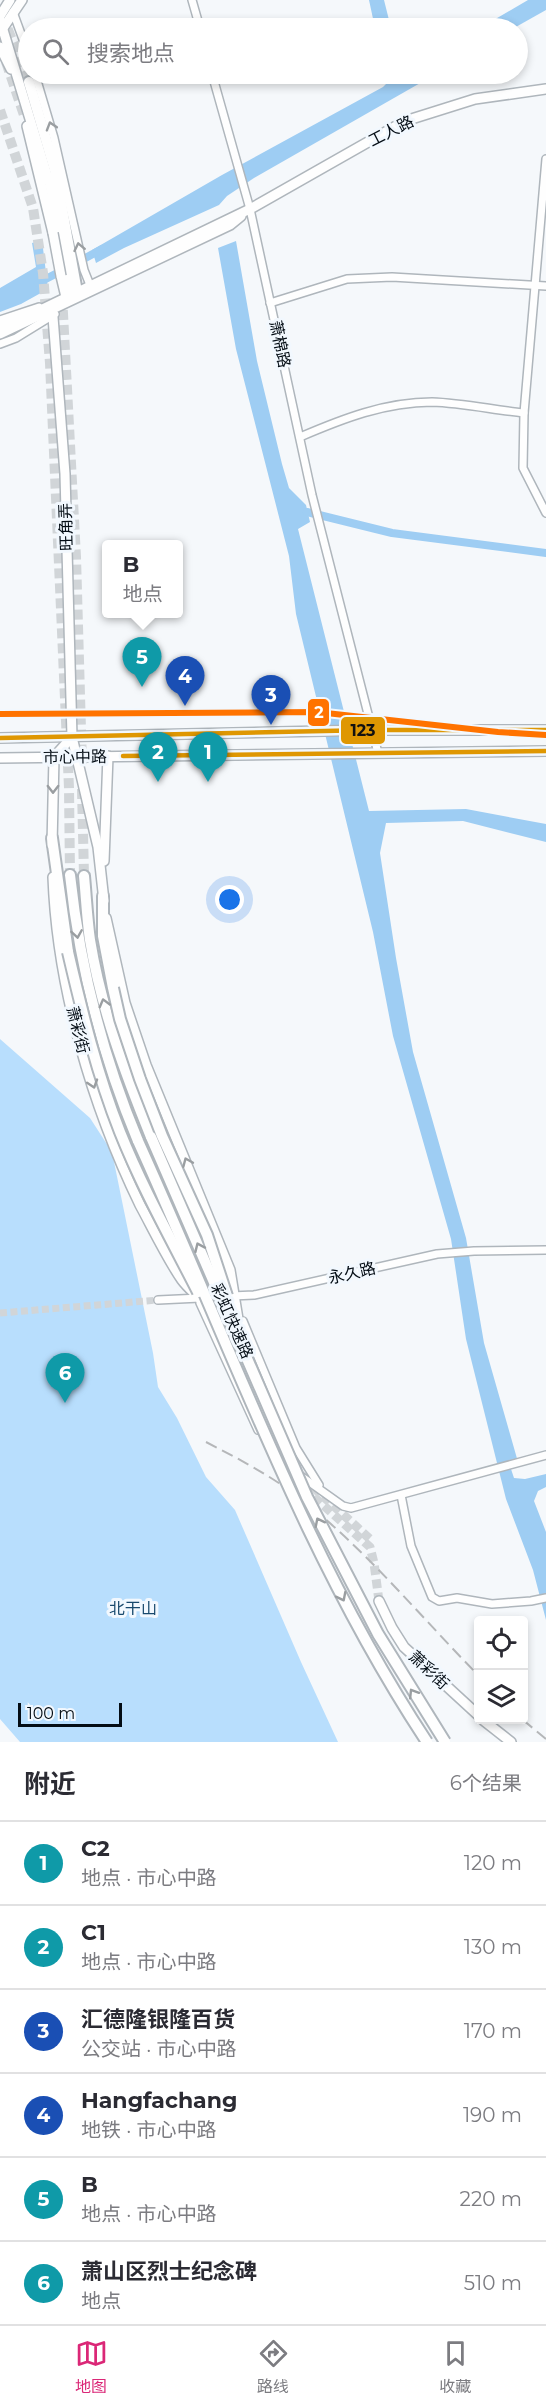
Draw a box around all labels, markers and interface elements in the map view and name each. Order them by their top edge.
search box [18,18,528,84]
icon: search [39,35,72,68]
text: 搜索地点 [87,40,175,67]
street label: 工人路 [365,112,417,150]
one-way arrow [46,121,58,132]
one-way arrow [73,242,86,252]
street label: 萧棉路 [266,319,294,369]
street label: 旺角弄 [56,503,76,551]
popup [102,540,183,618]
text: B [123,551,139,578]
text: 地点 [123,582,163,606]
pin: 5 [122,638,162,687]
pin: 4 [166,656,204,706]
pin: 3 [252,676,290,725]
line badge: 2 [307,698,330,727]
text: 2 [314,703,324,722]
line badge: 123 [340,716,386,745]
text: 123 [350,721,376,740]
pin: 2 [138,732,178,782]
pin: 1 [188,732,228,782]
street label: 市心中路 [43,747,107,767]
one-way arrow [46,784,59,793]
your location [215,885,244,914]
one-way arrow [70,929,82,938]
one-way arrow [99,998,111,1009]
street label: 萧彩街 [63,1004,93,1056]
one-way arrow [86,1078,98,1089]
one-way arrow [182,1157,194,1168]
one-way arrow [194,1242,206,1253]
street label: 永久路 [326,1258,378,1288]
street label: 彩虹快速路 [207,1281,257,1361]
pin: 6 [46,1354,84,1403]
one-way arrow [315,1518,326,1528]
one-way arrow [335,1591,346,1601]
park label: 北干山 [109,1599,157,1618]
map controls [474,1616,528,1724]
button: locate [474,1616,528,1670]
street label: 萧彩街 [405,1647,453,1693]
button: layers [474,1670,528,1724]
one-way arrow [410,1688,421,1699]
scale bar [18,1700,122,1728]
text: 100 m [27,1704,75,1723]
text: 附近 [24,1768,76,1800]
text: 6个结果 [450,1771,522,1795]
text: C2 [81,1835,110,1862]
text: 1 [40,1851,47,1875]
text: 120 m [464,1851,522,1875]
text: 地点 · 市心中路 [81,1866,217,1890]
text: C1 [81,1919,106,1946]
text: 2 [38,1935,49,1959]
text: 130 m [464,1935,522,1959]
text: 地点 · 市心中路 [81,1950,217,1974]
text: 汇德隆银隆百货 [81,2006,235,2033]
text: 3 [38,2019,49,2043]
text: 170 m [464,2019,522,2043]
text: 公交站 · 市心中路 [81,2037,237,2061]
text: Hangfachang [81,2087,237,2114]
text: 4 [37,2103,50,2127]
text: 190 m [463,2103,522,2127]
text: 地铁 · 市心中路 [81,2118,217,2142]
text: B [81,2171,98,2198]
text: 5 [38,2187,49,2211]
text: 220 m [460,2187,522,2211]
text: 地点 · 市心中路 [81,2202,217,2226]
text: 萧山区烈士纪念碑 [81,2258,257,2285]
text: 6 [37,2271,50,2295]
text: 510 m [464,2271,522,2295]
text: 地点 [81,2289,121,2313]
tab: 地图 [75,2337,108,2397]
tab: 路线 [257,2337,290,2397]
tab: 收藏 [439,2337,472,2397]

